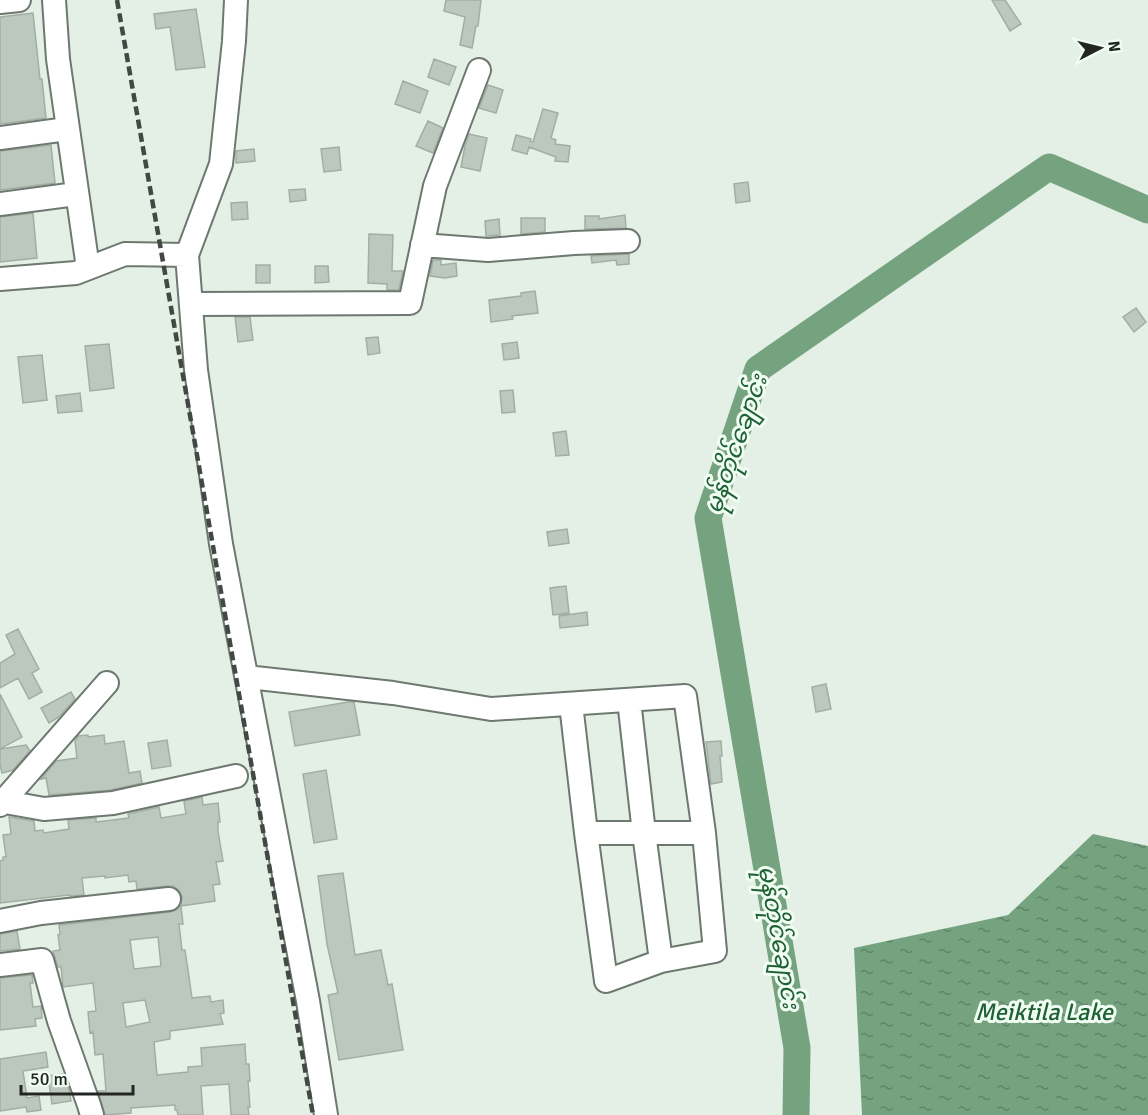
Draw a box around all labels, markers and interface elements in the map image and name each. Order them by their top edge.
north arrow [1070,18,1130,78]
text: N [1103,40,1124,53]
water label: မုန်တိုင်ချောင်း [696,369,779,519]
water label: မုန်တိုင်ချောင်း [747,863,809,1013]
water label: Meiktila Lake [975,997,1114,1027]
scale bar [21,1058,134,1096]
text: 50 m [30,1068,68,1090]

